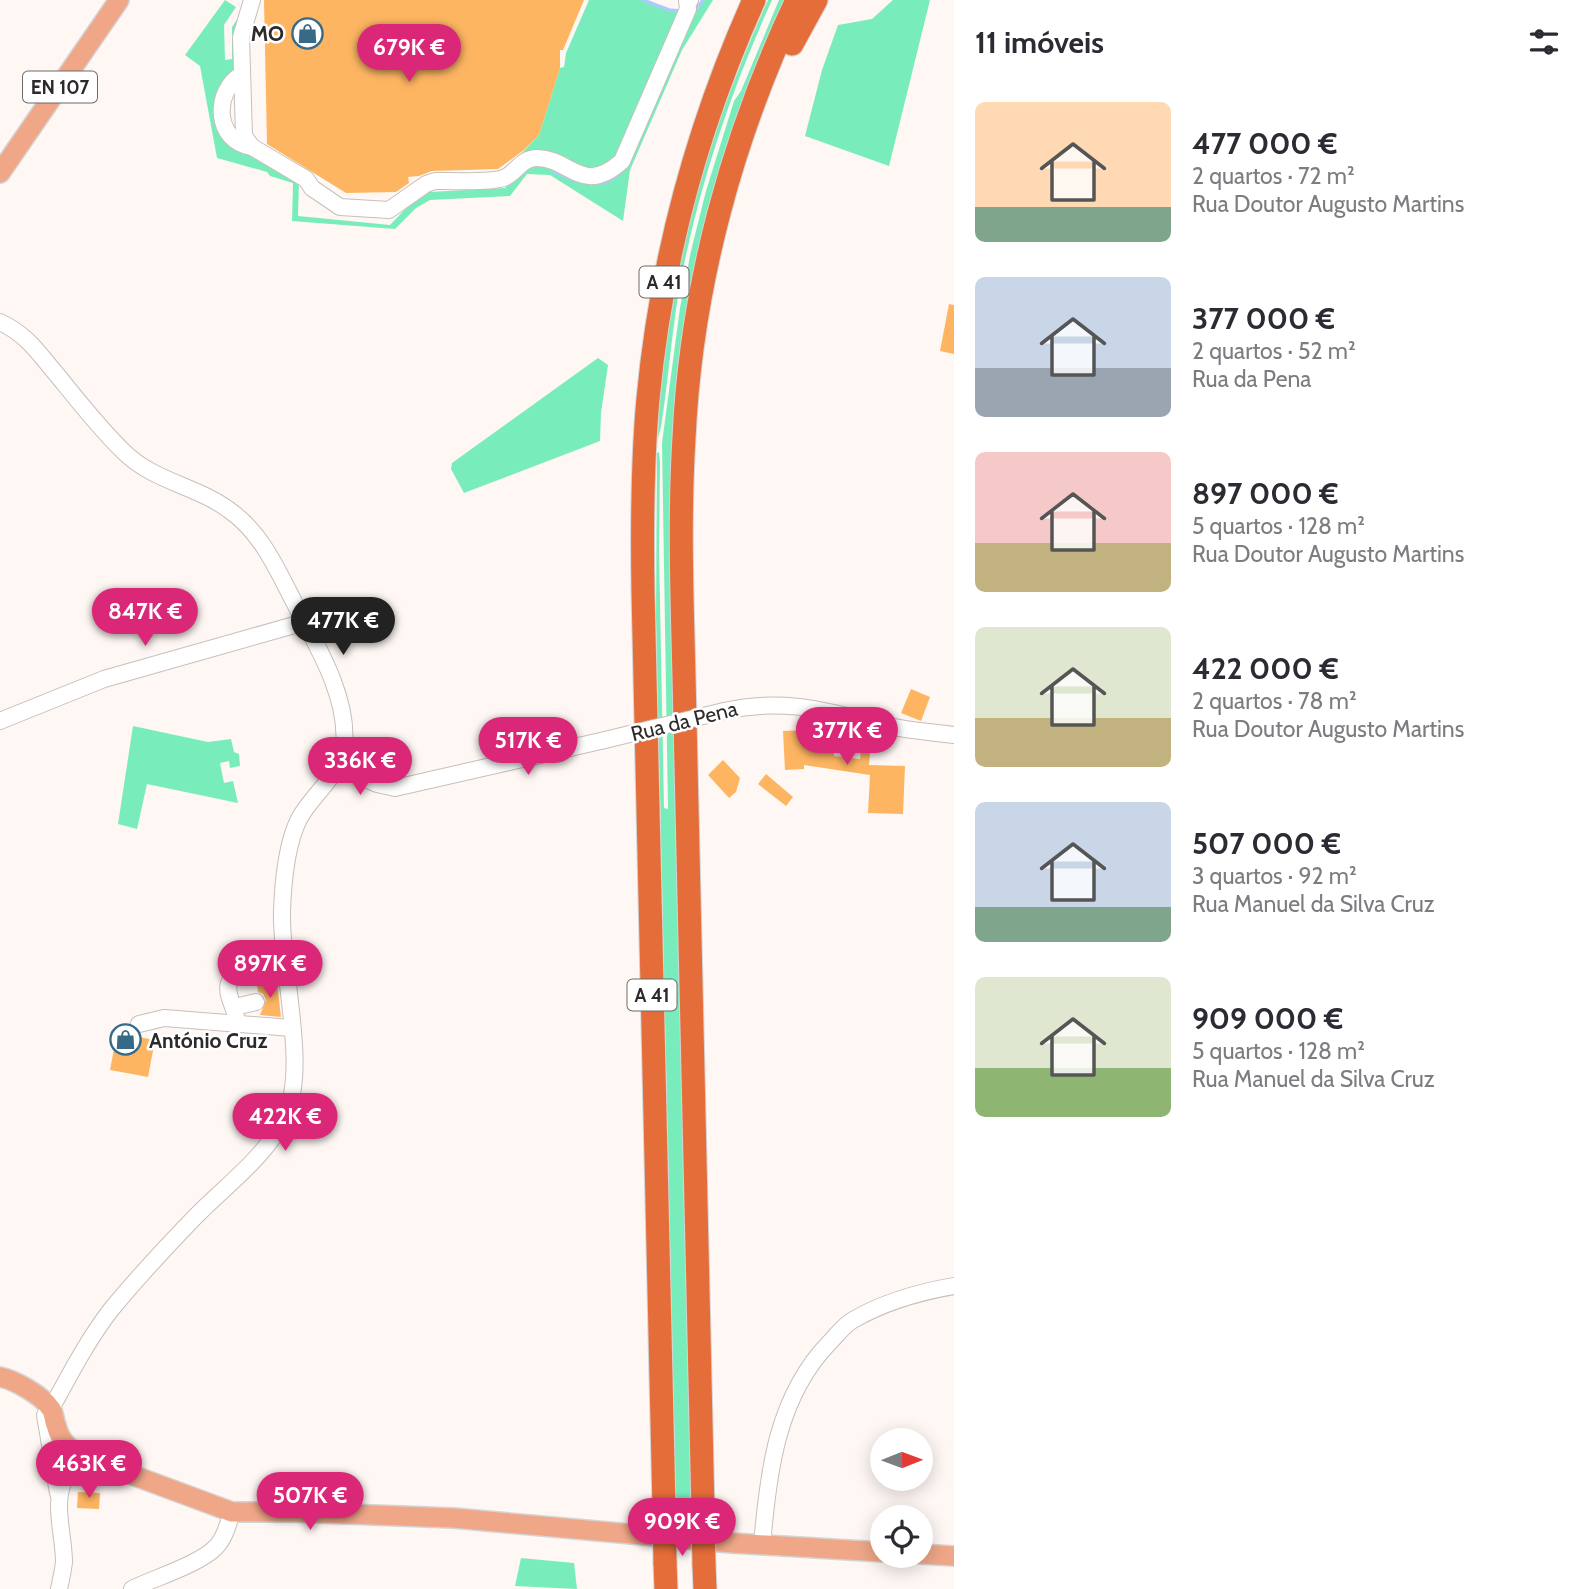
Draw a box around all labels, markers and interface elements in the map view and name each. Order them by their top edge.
shop icon: MO [290,16,324,50]
place label: MO [251,21,284,46]
icon: filters [1525,23,1563,61]
pin: 679K € [352,24,466,84]
text: 11 imóveis [975,24,1104,61]
text: 679K € [373,33,445,61]
road number: EN 107 [23,72,97,102]
text: 477 000 € [1192,125,1338,162]
icon: home [1031,130,1115,214]
text: 2 quartos · 72 m² [1192,162,1355,190]
text: Rua Doutor Augusto Martins [1192,190,1464,218]
road number: A 41 [640,266,688,298]
text: 377 000 € [1192,300,1335,337]
icon: home [1031,305,1115,389]
text: 2 quartos · 52 m² [1192,337,1356,365]
text: Rua da Pena [1192,365,1311,393]
text: 897 000 € [1192,475,1339,512]
icon: home [1031,480,1115,564]
text: 5 quartos · 128 m² [1192,512,1365,540]
text: Rua Doutor Augusto Martins [1192,540,1464,568]
pin: 847K € [88,588,202,648]
text: 847K € [108,597,182,625]
pin: 477K € [286,598,400,657]
text: 477K € [307,606,379,634]
text: 422 000 € [1192,650,1339,687]
icon: home [1031,655,1115,739]
text: 2 quartos · 78 m² [1192,687,1357,715]
street label: Rua da Pena [628,696,740,746]
pin: 377K € [790,708,904,767]
text: Rua Doutor Augusto Martins [1192,715,1464,743]
text: 377K € [812,716,882,744]
pin: 517K € [471,718,585,777]
text: 517K € [495,726,561,754]
pin: 336K € [303,738,417,797]
text: 336K € [324,746,396,774]
text: 507 000 € [1192,825,1341,862]
icon: home [1031,830,1115,914]
text: 3 quartos · 92 m² [1192,862,1357,890]
text: Rua Manuel da Silva Cruz [1192,890,1435,918]
pin: 897K € [213,940,327,1000]
text: 897K € [234,949,306,977]
road number: A 41 [628,979,676,1010]
text: 909 000 € [1192,1000,1343,1037]
icon: home [1031,1005,1115,1089]
shop icon: António Cruz [109,1023,143,1057]
place label: António Cruz [149,1028,267,1053]
text: 5 quartos · 128 m² [1192,1037,1365,1065]
text: Rua Manuel da Silva Cruz [1192,1065,1435,1093]
pin: 422K € [228,1094,342,1153]
text: 422K € [249,1102,321,1130]
north arrow [870,1428,933,1491]
map controls [870,1428,933,1568]
pin: 463K € [32,1440,146,1500]
text: 463K € [52,1449,126,1477]
pin: 507K € [253,1472,367,1532]
text: 507K € [273,1481,347,1509]
pin: 909K € [625,1498,739,1558]
button: locate [870,1505,933,1568]
text: 909K € [644,1507,720,1535]

